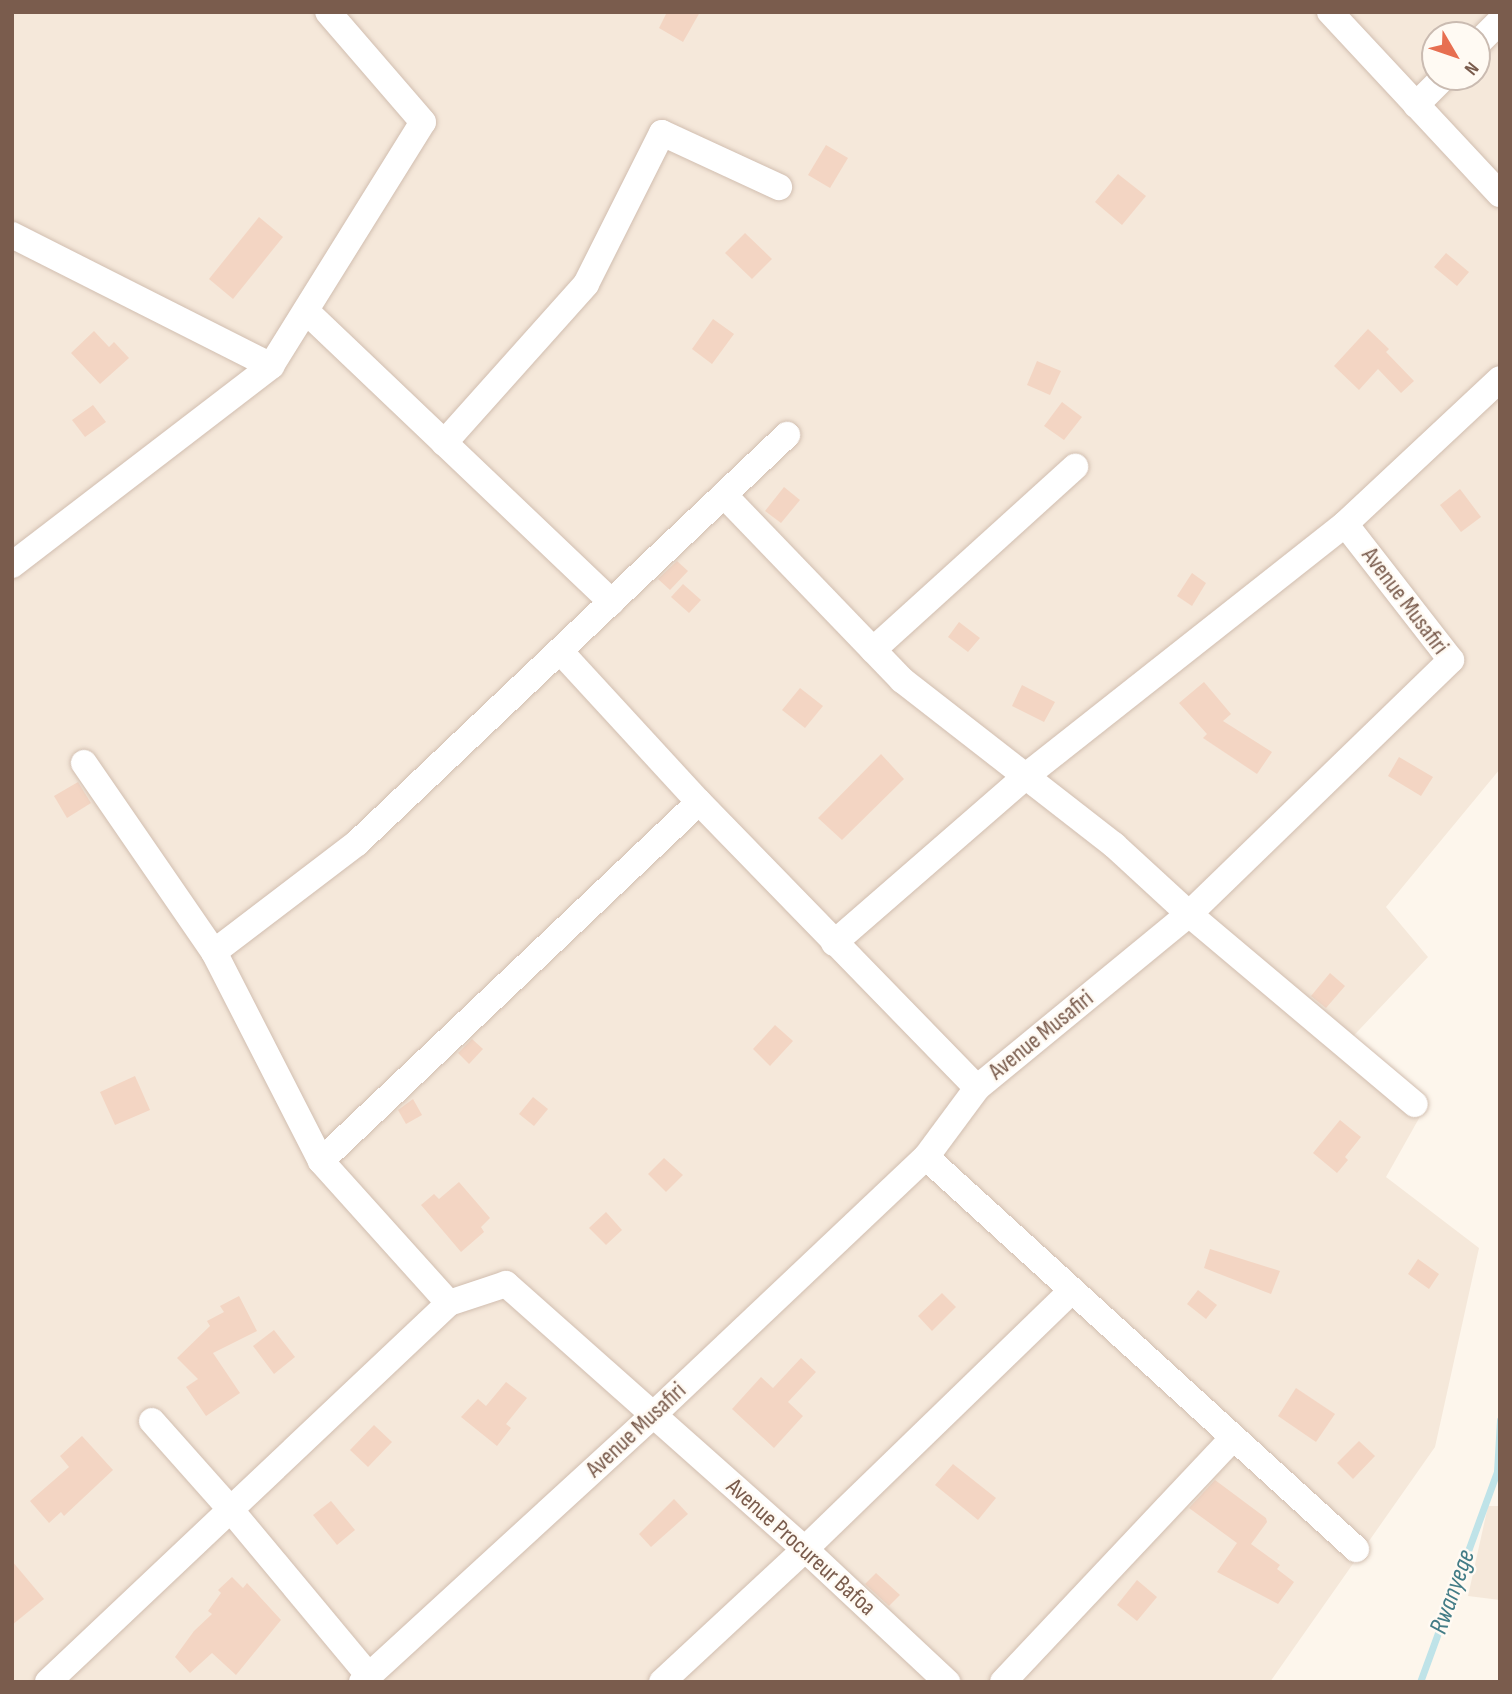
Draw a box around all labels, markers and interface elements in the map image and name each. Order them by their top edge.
north arrow [1421,21,1491,91]
text: N [1459,57,1483,79]
street label: Avenue Musafiri [1355,542,1455,660]
street label: Avenue Musafiri [983,984,1099,1086]
street label: Avenue Musafiri [580,1376,692,1484]
street label: Avenue Procureur Bafoa [720,1472,882,1622]
water label: Rwanyege [1423,1546,1483,1638]

